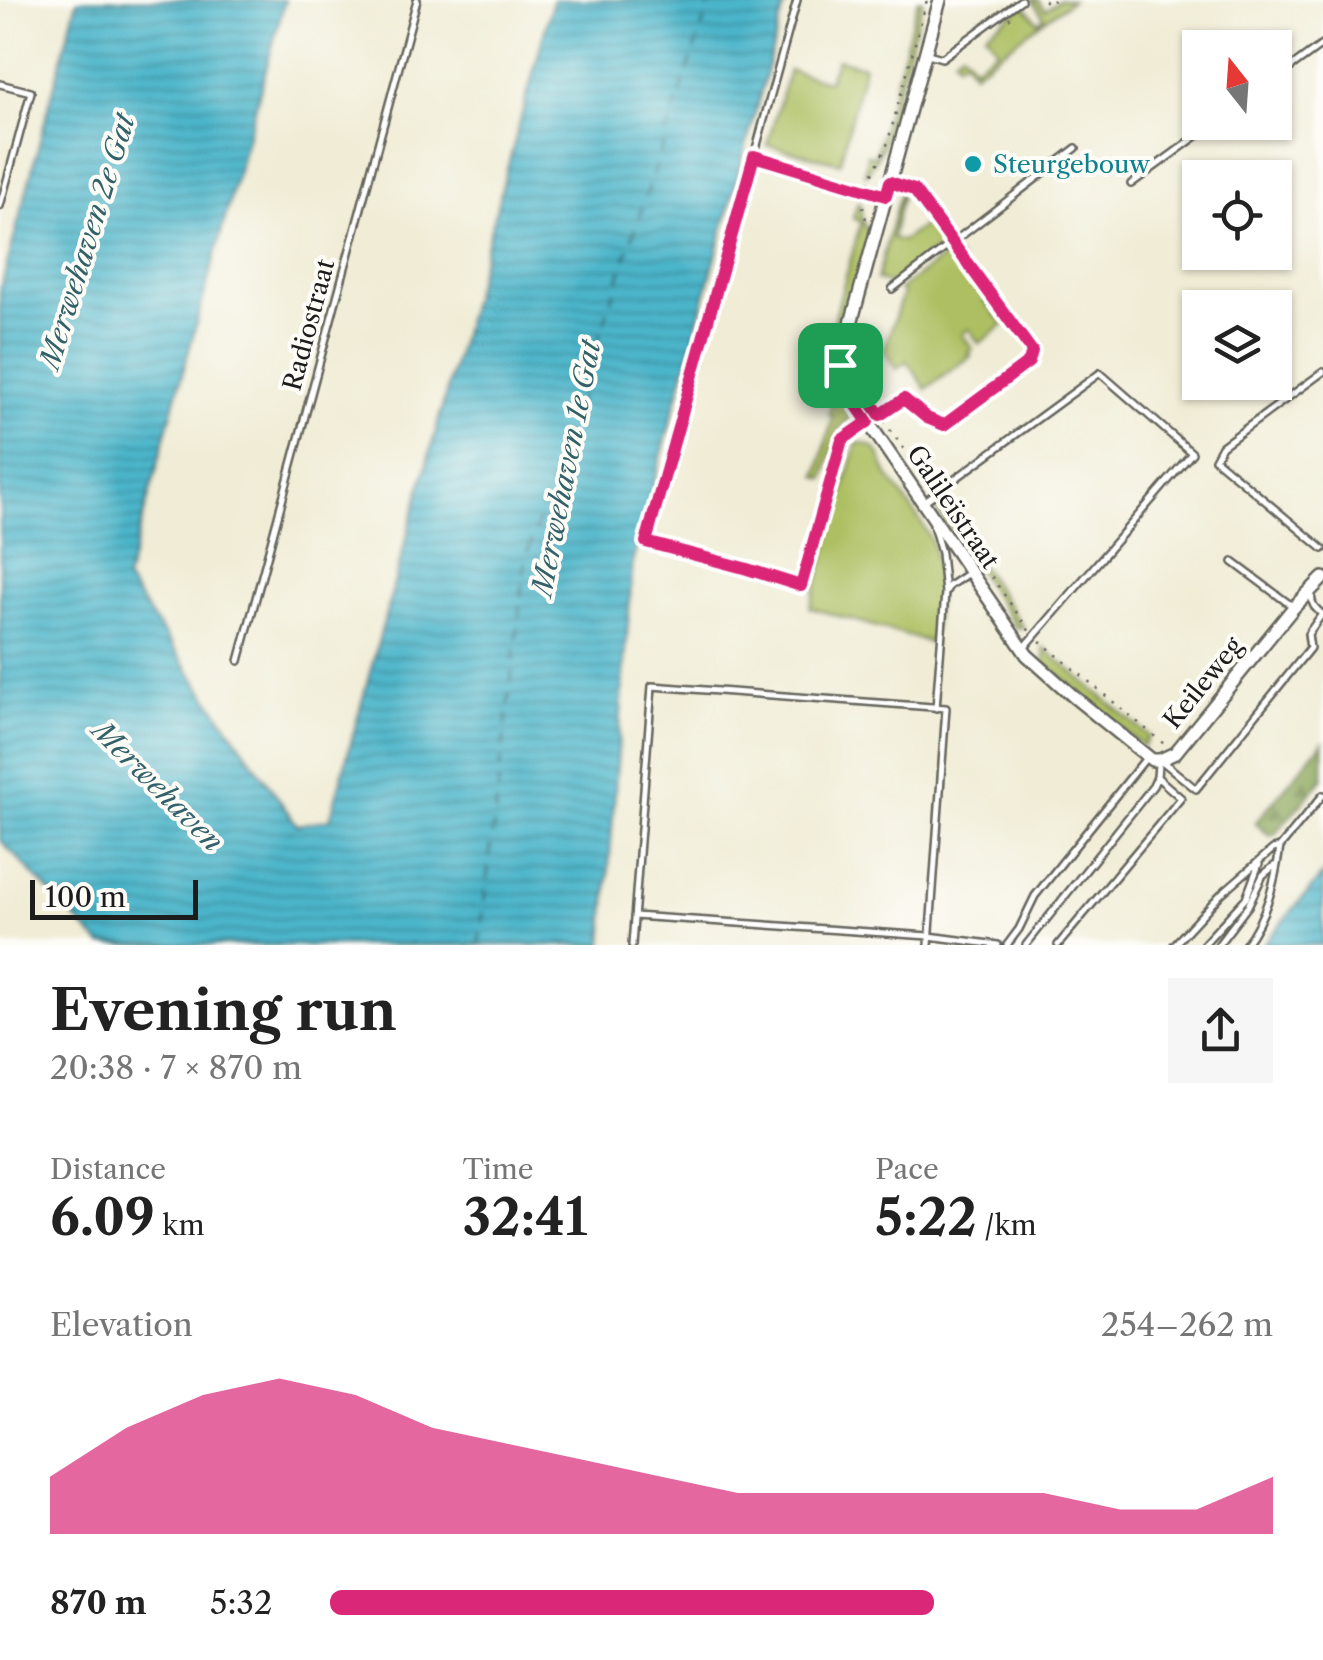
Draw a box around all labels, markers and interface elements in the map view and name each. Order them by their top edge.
north arrow [1182,30,1292,140]
map controls [1182,30,1292,400]
water label: Merwehaven 2e Gat [31,108,143,375]
place label: Steurgebouw [993,149,1151,180]
marker: Steurgebouw [962,153,984,175]
button: locate [1182,160,1292,270]
street label: Radiostraat [277,256,341,394]
button: layers [1182,290,1292,400]
pin [798,323,883,408]
water label: Merwehaven 1e Gat [524,335,608,602]
icon: arrive [813,338,868,393]
street label: Galileïstraat [900,439,1006,575]
street label: Keileweg [1157,630,1250,735]
water label: Merwehaven [84,712,230,858]
scale bar [30,875,198,920]
text: 100 m [45,880,126,914]
text: Evening run [50,977,397,1044]
button: share [1168,978,1273,1083]
text: 20:38 · 7 × 870 m [50,1048,302,1087]
text: Distance [50,1152,166,1186]
text: Time [463,1152,533,1186]
text: Pace [875,1152,939,1186]
text: 6.09 [50,1186,155,1248]
text: 32:41 [463,1186,587,1248]
text: 5:22 [875,1186,977,1248]
text: km [155,1208,205,1242]
text: /km [977,1208,1037,1242]
text: Elevation [50,1305,193,1344]
text: 254–262 m [1101,1305,1273,1344]
text: 870 m [50,1583,147,1622]
text: 5:32 [210,1583,272,1622]

